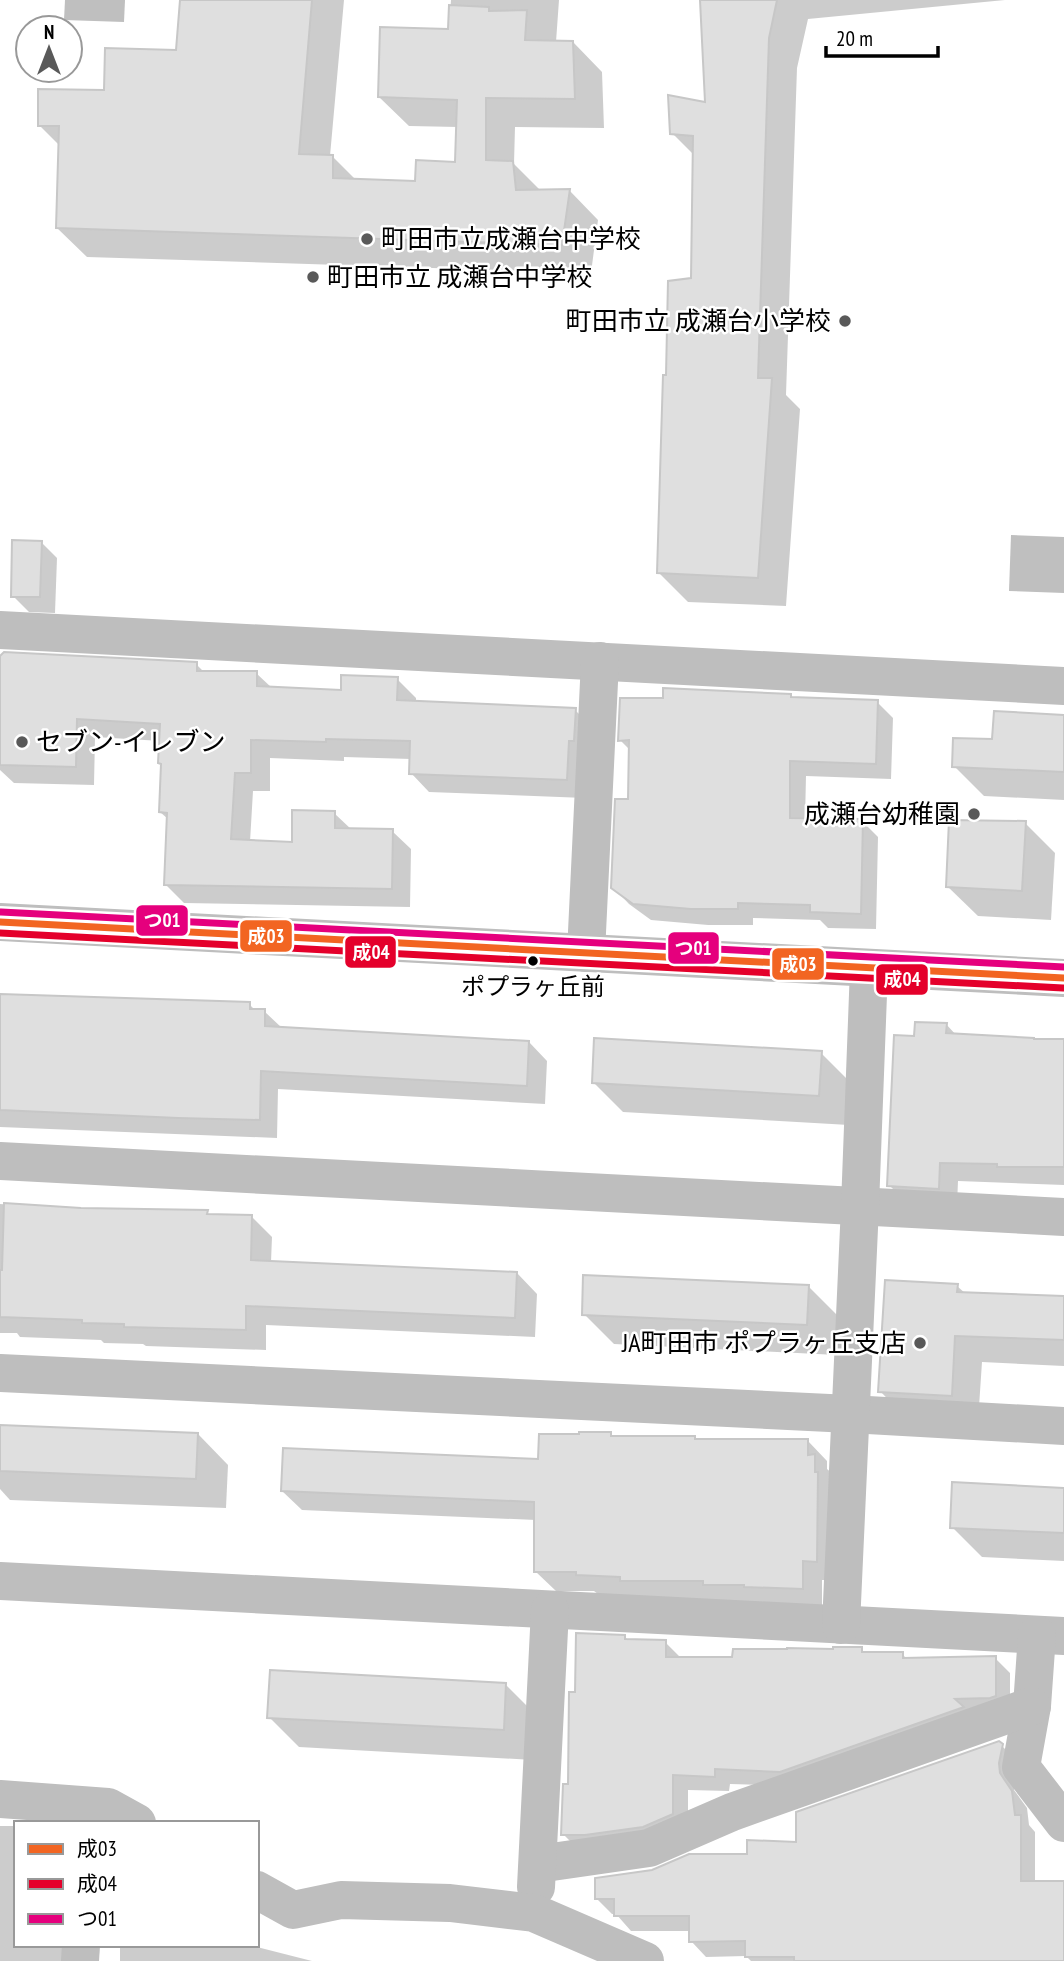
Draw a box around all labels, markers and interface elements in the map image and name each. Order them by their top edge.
north arrow [14,14,84,84]
scale bar [826,14,938,58]
text: N [44,20,54,44]
text: 20 m [836,25,873,52]
place label: 町田市立成瀬台中学校 [381,222,641,255]
marker: 町田市立成瀬台中学校 [359,231,375,247]
place label: 町田市立 成瀬台中学校 [327,260,593,293]
marker: 町田市立 成瀬台中学校 [305,269,321,285]
place label: 町田市立 成瀬台小学校 [565,304,831,337]
marker: 町田市立 成瀬台小学校 [837,313,853,329]
place label: セブン-イレブン [36,725,226,758]
marker: セブン-イレブン [14,734,30,750]
place label: 成瀬台幼稚園 [804,797,960,830]
marker: 成瀬台幼稚園 [966,806,982,822]
line badge: つ01 [135,904,189,937]
text: つ01 [143,908,181,932]
line badge: 成03 [239,919,293,953]
text: 成03 [247,924,285,948]
line badge: つ01 [667,931,720,965]
line badge: 成04 [344,935,397,969]
text: つ01 [674,936,712,960]
text: 成04 [352,940,390,964]
line badge: 成03 [771,947,825,981]
text: 成03 [779,952,817,976]
marker: ポプラヶ丘前 [526,954,540,968]
line badge: 成04 [875,963,929,996]
text: 成04 [883,967,921,991]
place label: ポプラヶ丘前 [461,971,605,1002]
place label: JA町田市 ポプラヶ丘支店 [621,1326,906,1359]
marker: JA町田市 ポプラヶ丘支店 [912,1335,928,1351]
legend [14,1821,259,1947]
text: 成03 [77,1835,117,1862]
text: 成04 [77,1870,117,1897]
text: つ01 [77,1905,117,1932]

